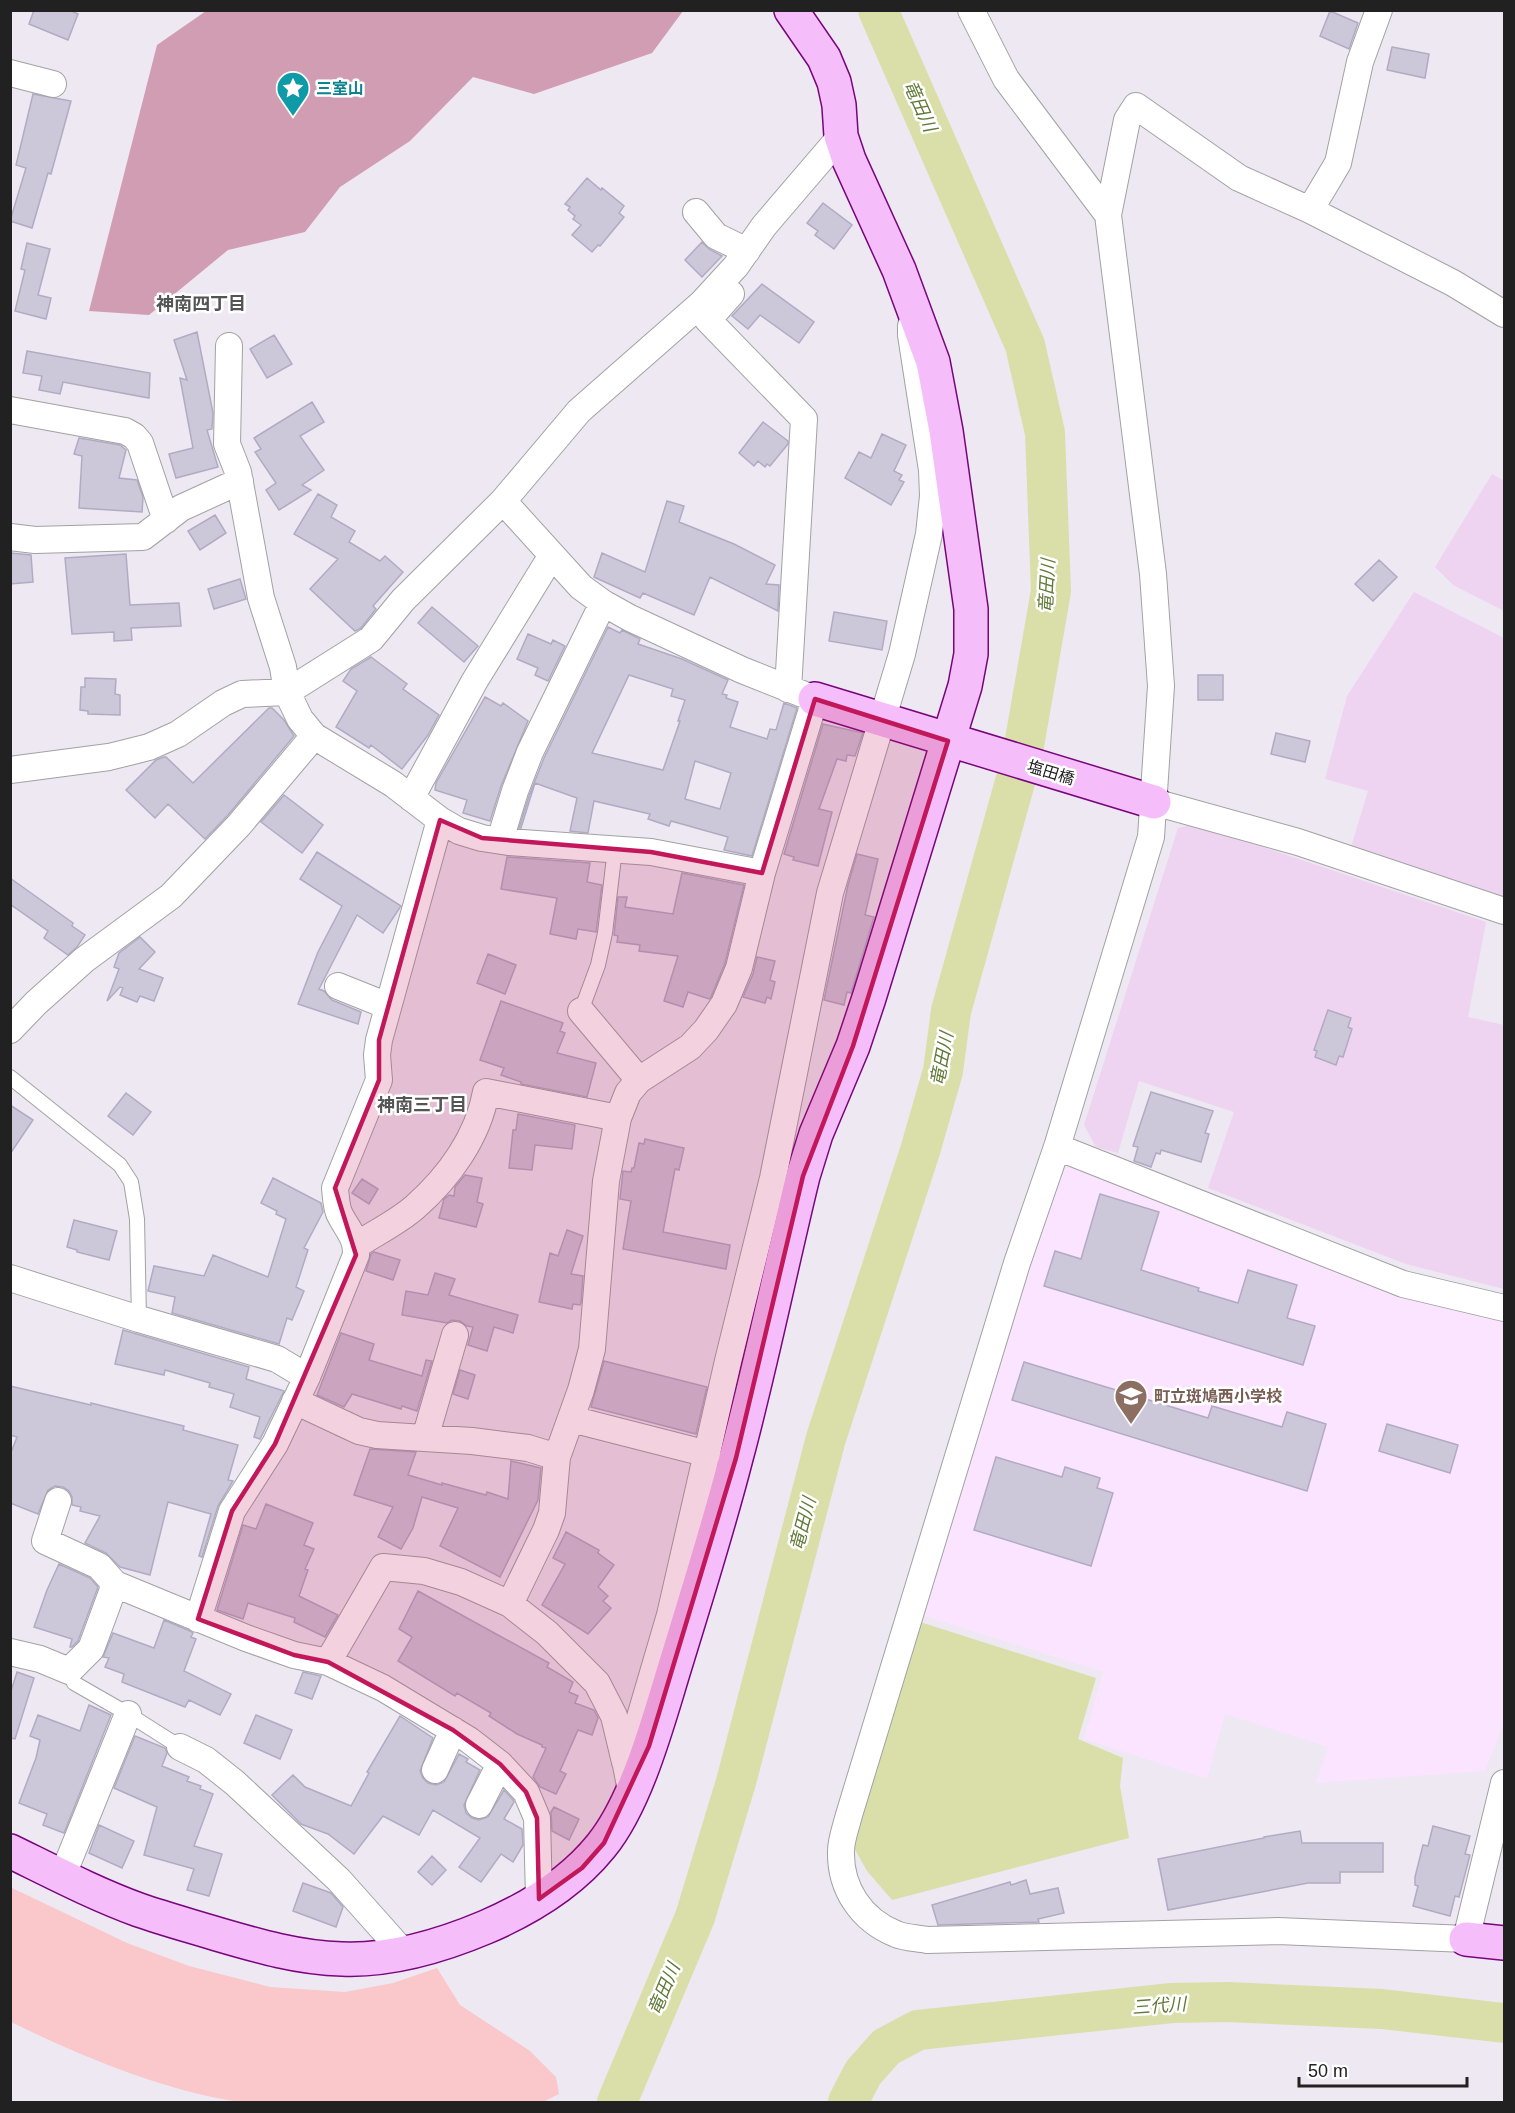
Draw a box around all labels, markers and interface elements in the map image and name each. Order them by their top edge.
place icon: 三室山 [275,70,311,117]
water label: 竜田川 [900,77,941,137]
place label: 三室山 [316,80,364,97]
district label: 神南四丁目 [156,294,246,314]
water label: 竜田川 [1036,557,1059,613]
street label: 塩田橋 [1025,757,1076,788]
water label: 竜田川 [927,1029,957,1087]
district label: 神南三丁目 [377,1095,467,1115]
school or university icon: 町立斑鳩西小学校 [1113,1378,1149,1425]
place label: 町立斑鳩西小学校 [1154,1388,1282,1405]
water label: 竜田川 [786,1493,820,1553]
water label: 竜田川 [644,1958,685,2018]
water label: 三代川 [1131,1994,1189,2018]
scale bar [1299,2050,1467,2088]
text: 50 m [1308,2061,1348,2081]

